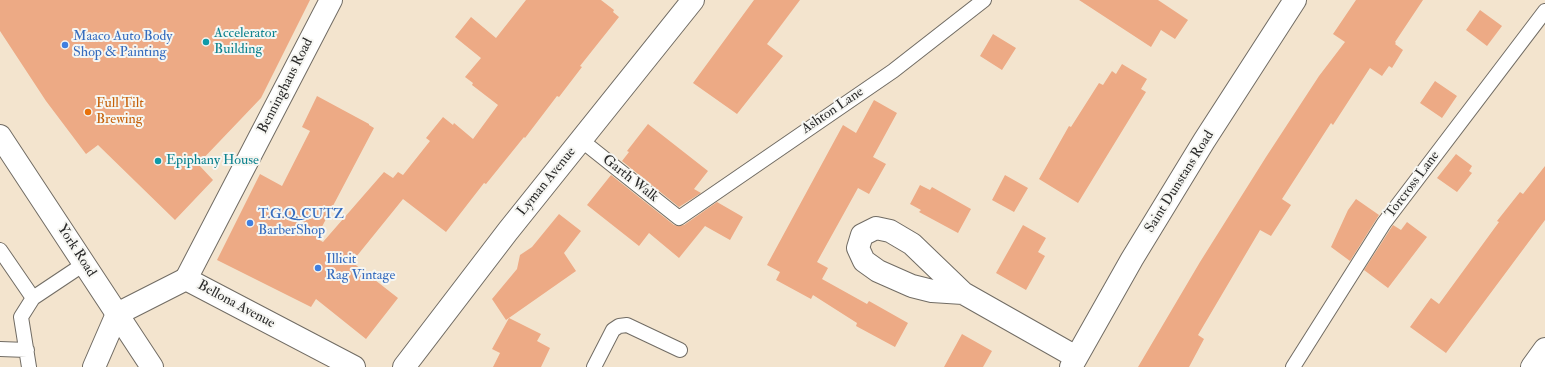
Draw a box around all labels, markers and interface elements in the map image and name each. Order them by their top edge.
place label: Accelerator Building [214,26,277,58]
place label: Maaco Auto Body Shop & Painting [73,29,172,62]
street label: Benninghaus Road [255,36,317,136]
marker: Accelerator Building [201,37,211,47]
marker: Maaco Auto Body Shop & Painting [60,40,70,50]
street label: Ashton Lane [799,84,867,138]
place label: Full Tilt Brewing [96,96,144,128]
marker: Full Tilt Brewing [83,107,93,117]
street label: Saint Dunstans Road [1142,128,1218,236]
street label: Lyman Avenue [514,144,580,220]
street label: Torcross Lane [1382,148,1444,222]
street label: Garth Walk [599,152,661,206]
place label: Epiphany House [166,153,259,169]
marker: Epiphany House [153,156,163,166]
place label: T.G.Q. CUTZ BarberShop [258,207,344,240]
marker: T.G.Q. CUTZ BarberShop [245,218,255,228]
street label: York Road [53,222,99,280]
place label: Illicit Rag Vintage [326,252,395,284]
marker: Illicit Rag Vintage [313,263,323,273]
street label: Bellona Avenue [194,278,278,332]

